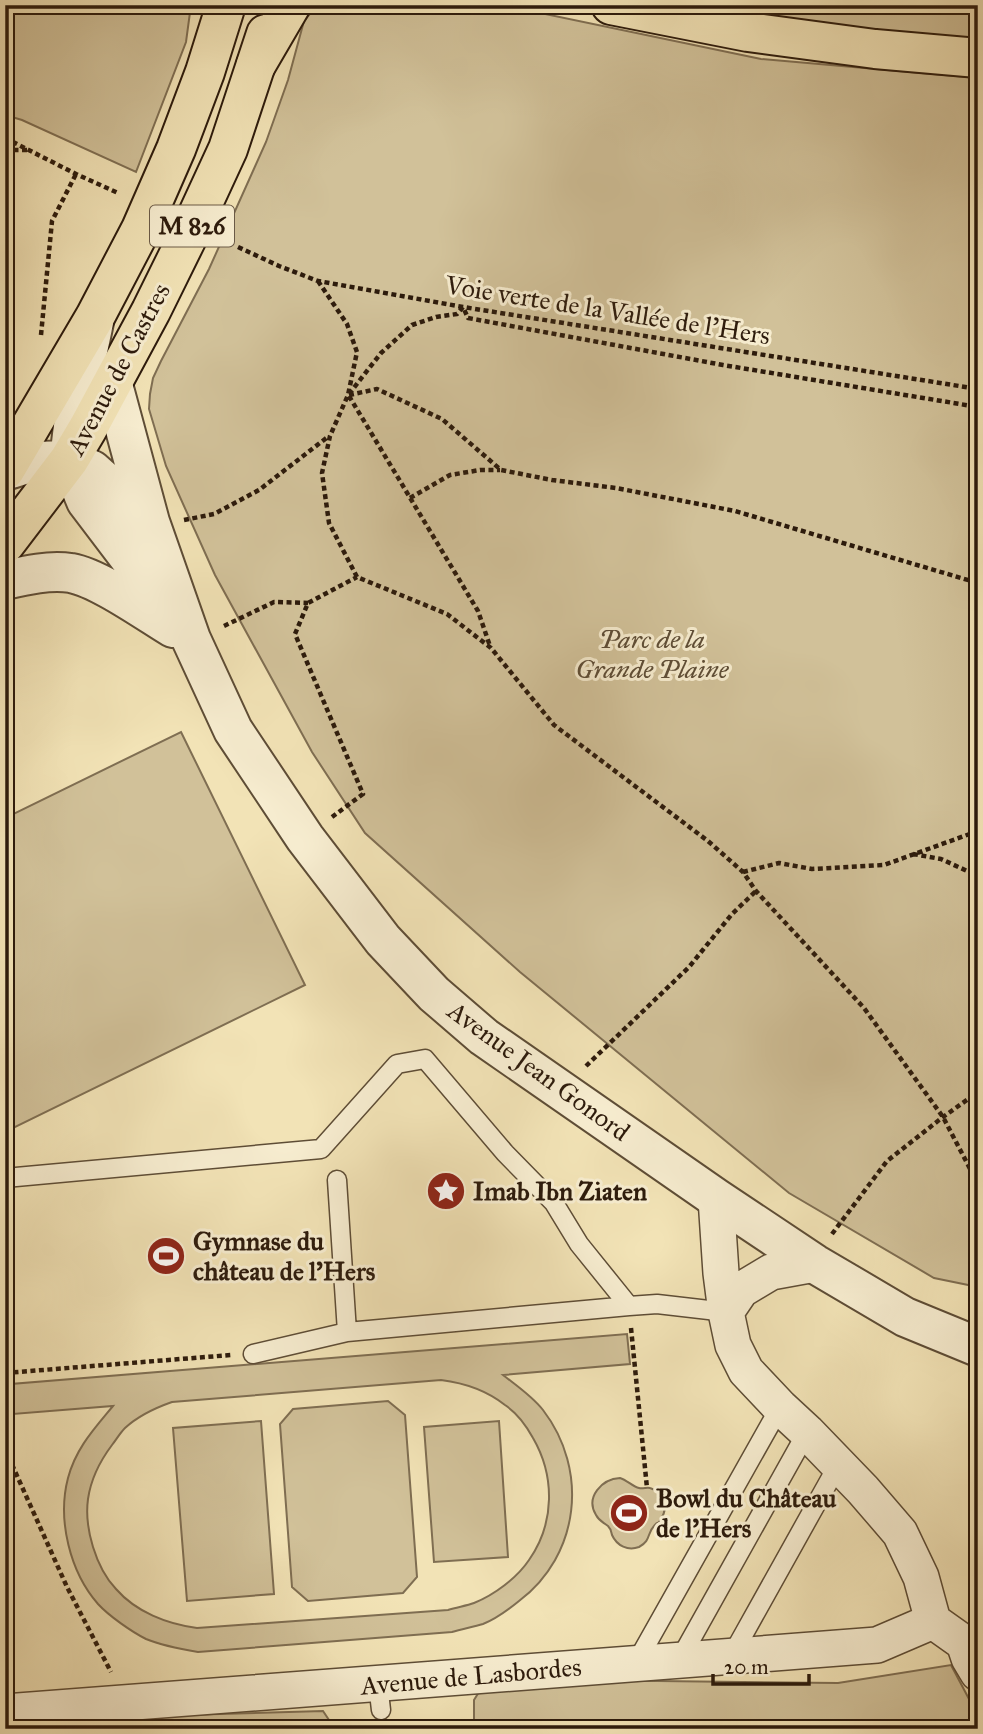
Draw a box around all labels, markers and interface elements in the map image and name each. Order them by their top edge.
road number: M 826 [150,206,234,246]
street label: Voie verte de la Vallée de l'Hers [442,268,773,351]
street label: Avenue de Castres [59,277,177,461]
park label: Parc de la Grande Plaine [576,623,730,685]
street label: Avenue Jean Gonord [441,994,636,1148]
place icon: Imab Ibn Ziaten [425,1170,467,1212]
place label: Imab Ibn Ziaten [473,1175,647,1207]
place label: Gymnase du château de l'Hers [193,1225,376,1287]
sports icon: Gymnase du château de l'Hers [145,1235,187,1277]
place label: Bowl du Château de l'Hers [656,1482,837,1544]
sports icon: Bowl du Château de l'Hers [608,1492,650,1534]
scale bar [713,1643,810,1687]
street label: Avenue de Lasbordes [358,1650,583,1702]
text: 20 m [724,1654,769,1680]

